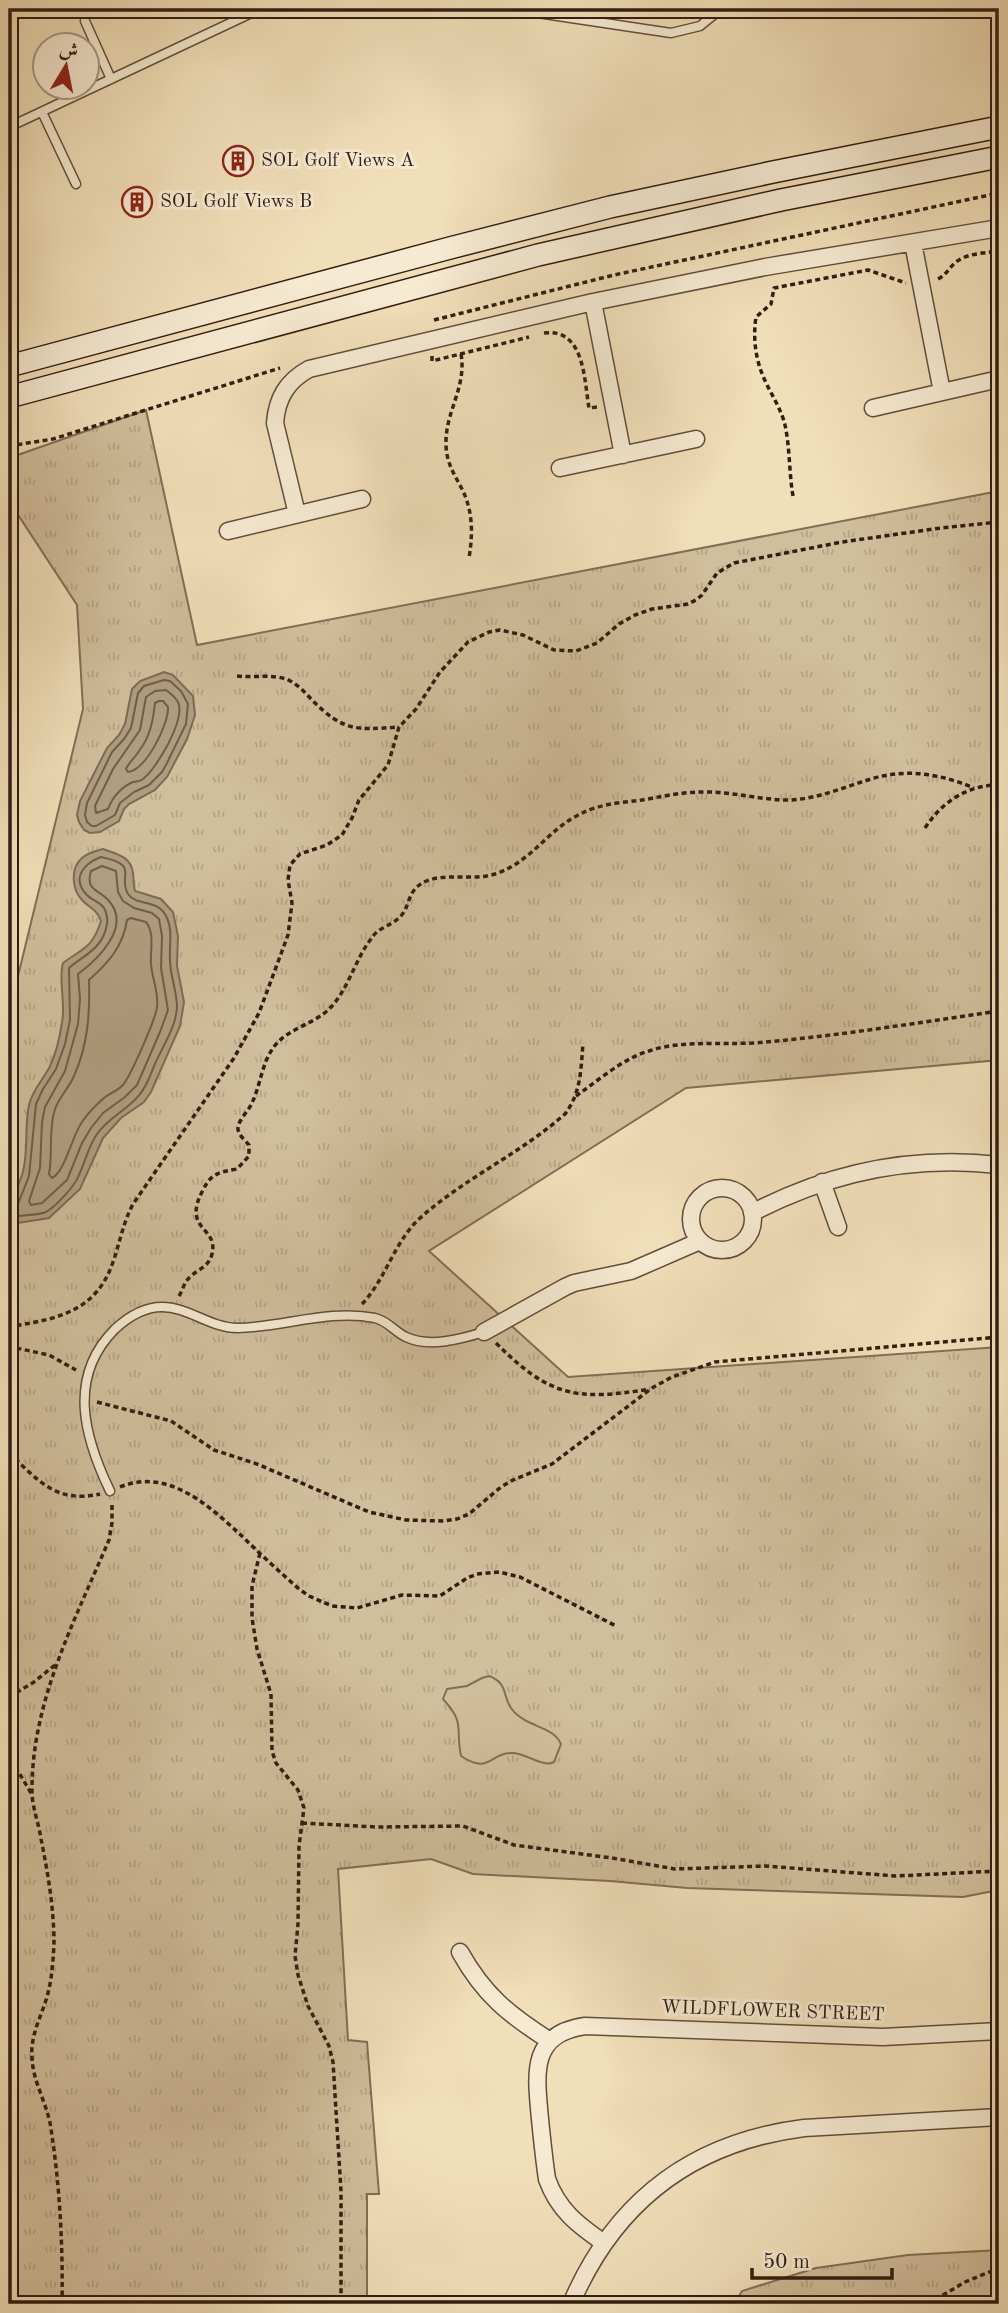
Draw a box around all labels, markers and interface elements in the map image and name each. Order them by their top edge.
north arrow [32,32,102,102]
text: ش [58,41,79,63]
building icon: SOL Golf Views A [221,144,255,178]
place label: SOL Golf Views A [261,152,415,171]
building icon: SOL Golf Views B [120,185,154,219]
place label: SOL Golf Views B [160,193,312,212]
street label: WILDFLOWER STREET [661,1999,885,2025]
scale bar [752,2236,892,2280]
text: 50 m [763,2252,810,2273]

